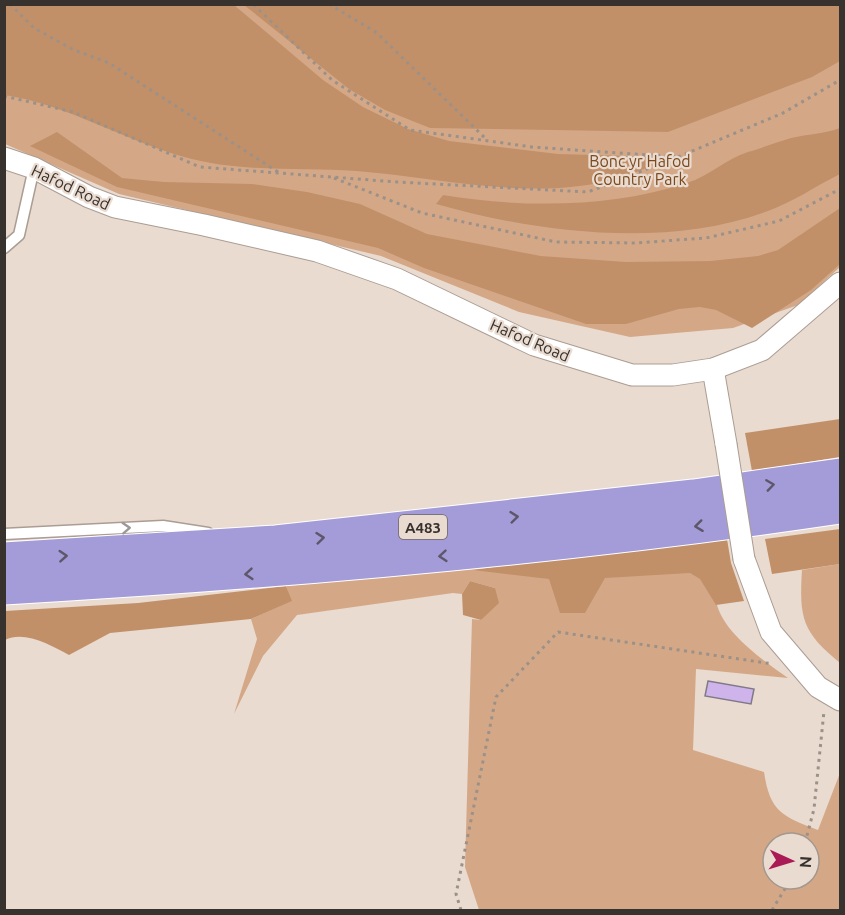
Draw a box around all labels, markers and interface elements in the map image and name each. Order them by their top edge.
park label: Bonc yr Hafod Country Park [589,152,691,188]
street label: Hafod Road [29,161,113,213]
street label: Hafod Road [487,315,573,365]
one-way arrow [766,480,775,492]
one-way arrow [510,511,519,524]
road number: A483 [399,515,447,539]
one-way arrow [695,519,704,531]
one-way arrow [121,522,130,535]
one-way arrow [316,532,325,545]
one-way arrow [438,549,448,562]
one-way arrow [58,550,67,563]
one-way arrow [244,567,253,580]
north arrow [761,831,821,891]
text: N [797,855,815,869]

